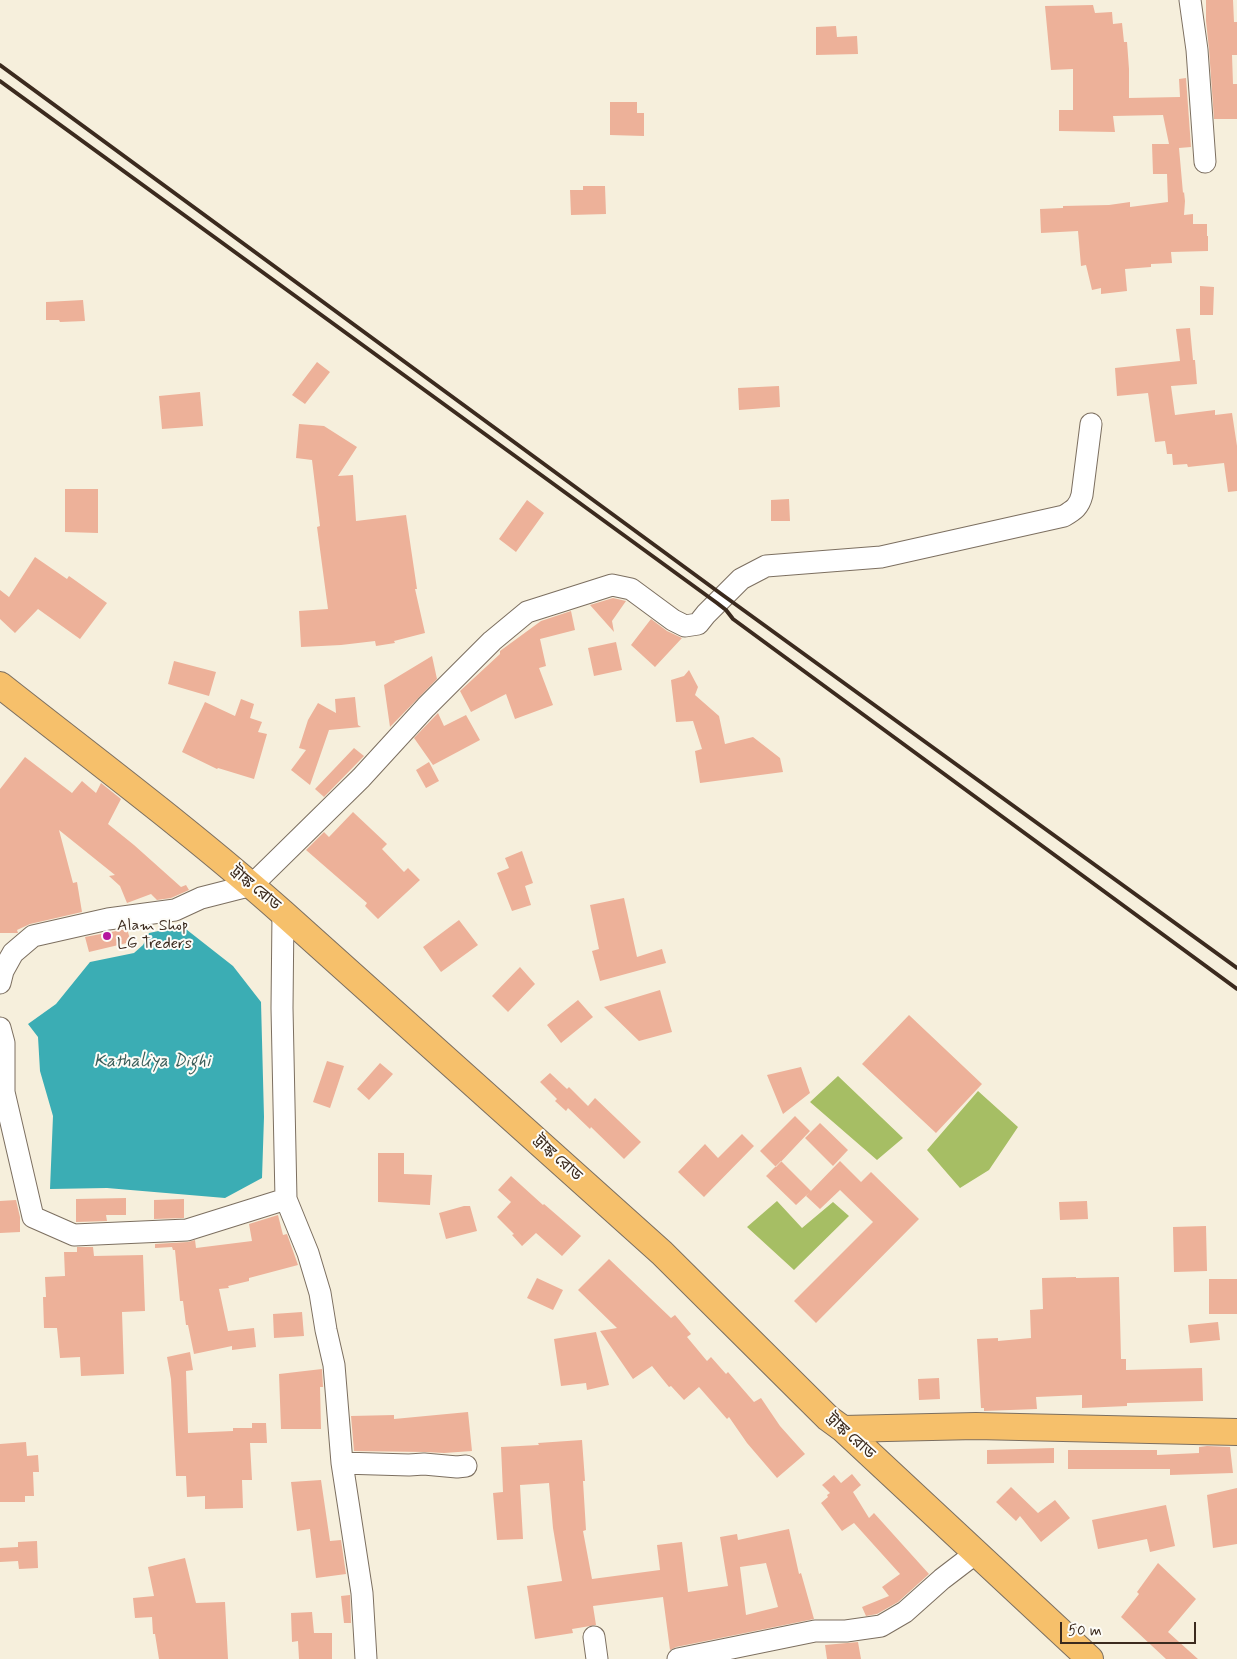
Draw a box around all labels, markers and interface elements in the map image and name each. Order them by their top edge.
street label: ট্রাঙ্ক রোড [226,863,284,915]
place label: Alam Shop LG Treders [117,917,192,955]
marker: Alam Shop LG Treders [101,930,113,942]
water label: Kathaliya Dighi [94,1051,210,1073]
street label: ট্রাঙ্ক রোড [529,1132,585,1186]
street label: ট্রাঙ্ক রোড [822,1410,878,1464]
scale bar [1062,1612,1198,1644]
text: 50 m [1068,1621,1102,1641]

